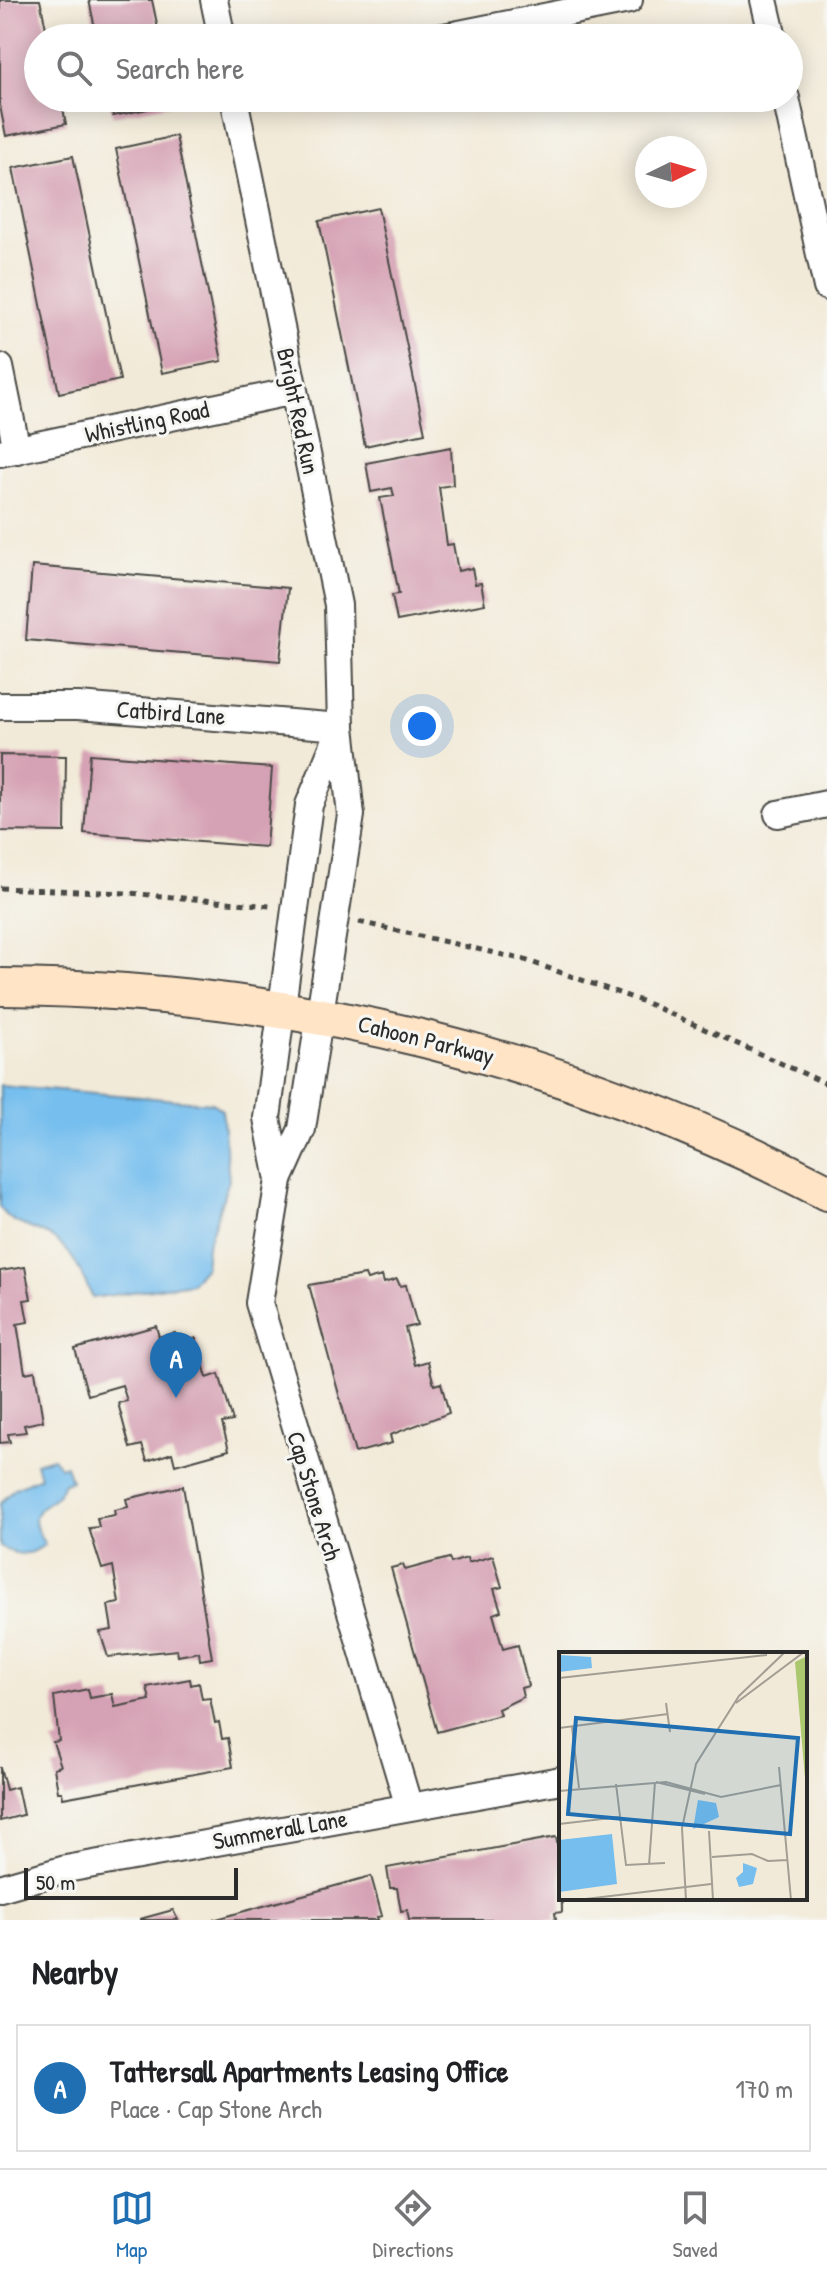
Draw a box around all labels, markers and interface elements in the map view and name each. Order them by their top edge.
search box [24,24,803,112]
icon: search [52,46,96,90]
text: Search here [116,48,244,88]
north arrow [635,136,707,208]
street label: Bright Red Run [270,345,328,477]
street label: Whistling Road [82,392,212,450]
street label: Catbird Lane [116,692,227,732]
your location [402,706,442,746]
street label: Cahoon Parkway [355,1007,498,1071]
pin: A [150,1332,202,1398]
street label: Cap Stone Arch [280,1427,350,1564]
inset map [559,1652,807,1900]
street label: Summerall Lane [210,1801,350,1857]
scale bar [24,1864,238,1900]
text: 50 m [36,1867,75,1897]
text: Nearby [32,1949,118,1995]
text: Tattersall Apartments Leasing Office [110,2051,509,2091]
text: A [54,2071,66,2106]
text: 170 m [735,2071,793,2106]
text: Place · Cap Stone Arch [110,2091,322,2126]
tab: Map [110,2186,154,2264]
tab: Directions [373,2186,454,2264]
tab: Saved [673,2186,717,2264]

